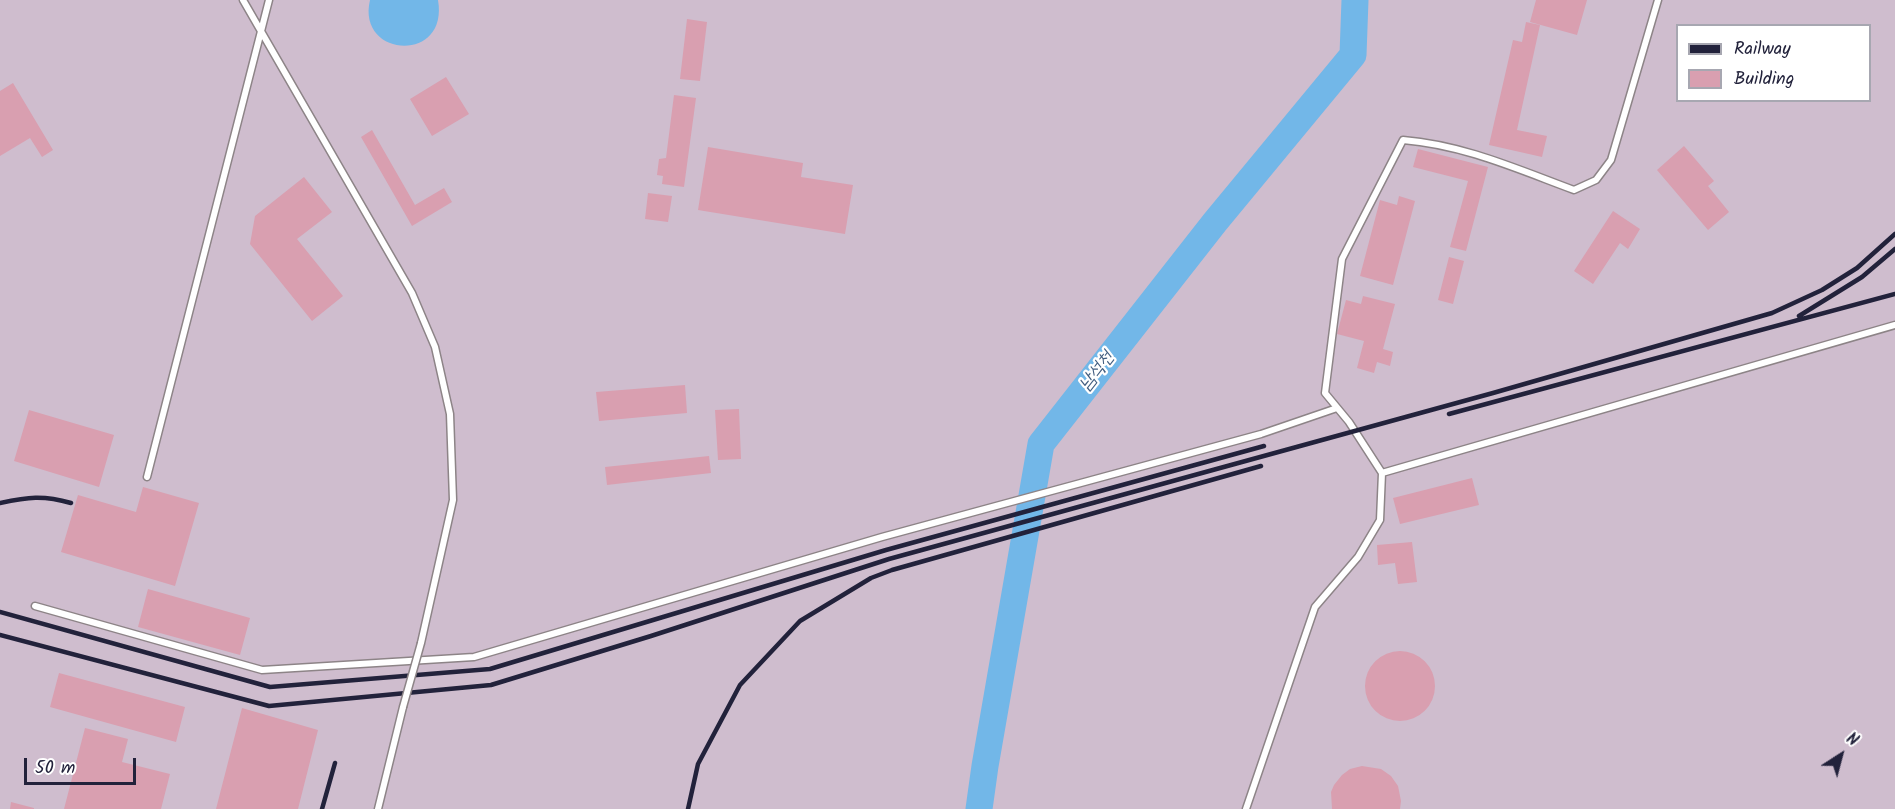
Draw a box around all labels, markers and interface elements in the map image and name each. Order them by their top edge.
legend [1676,24,1871,102]
text: Railway [1734,35,1791,64]
text: Building [1734,65,1794,94]
water label: 남석천 [1076,348,1120,396]
north arrow [1811,725,1871,785]
text: N [1840,727,1863,753]
scale bar [27,746,140,784]
text: 50 m [35,754,75,783]

